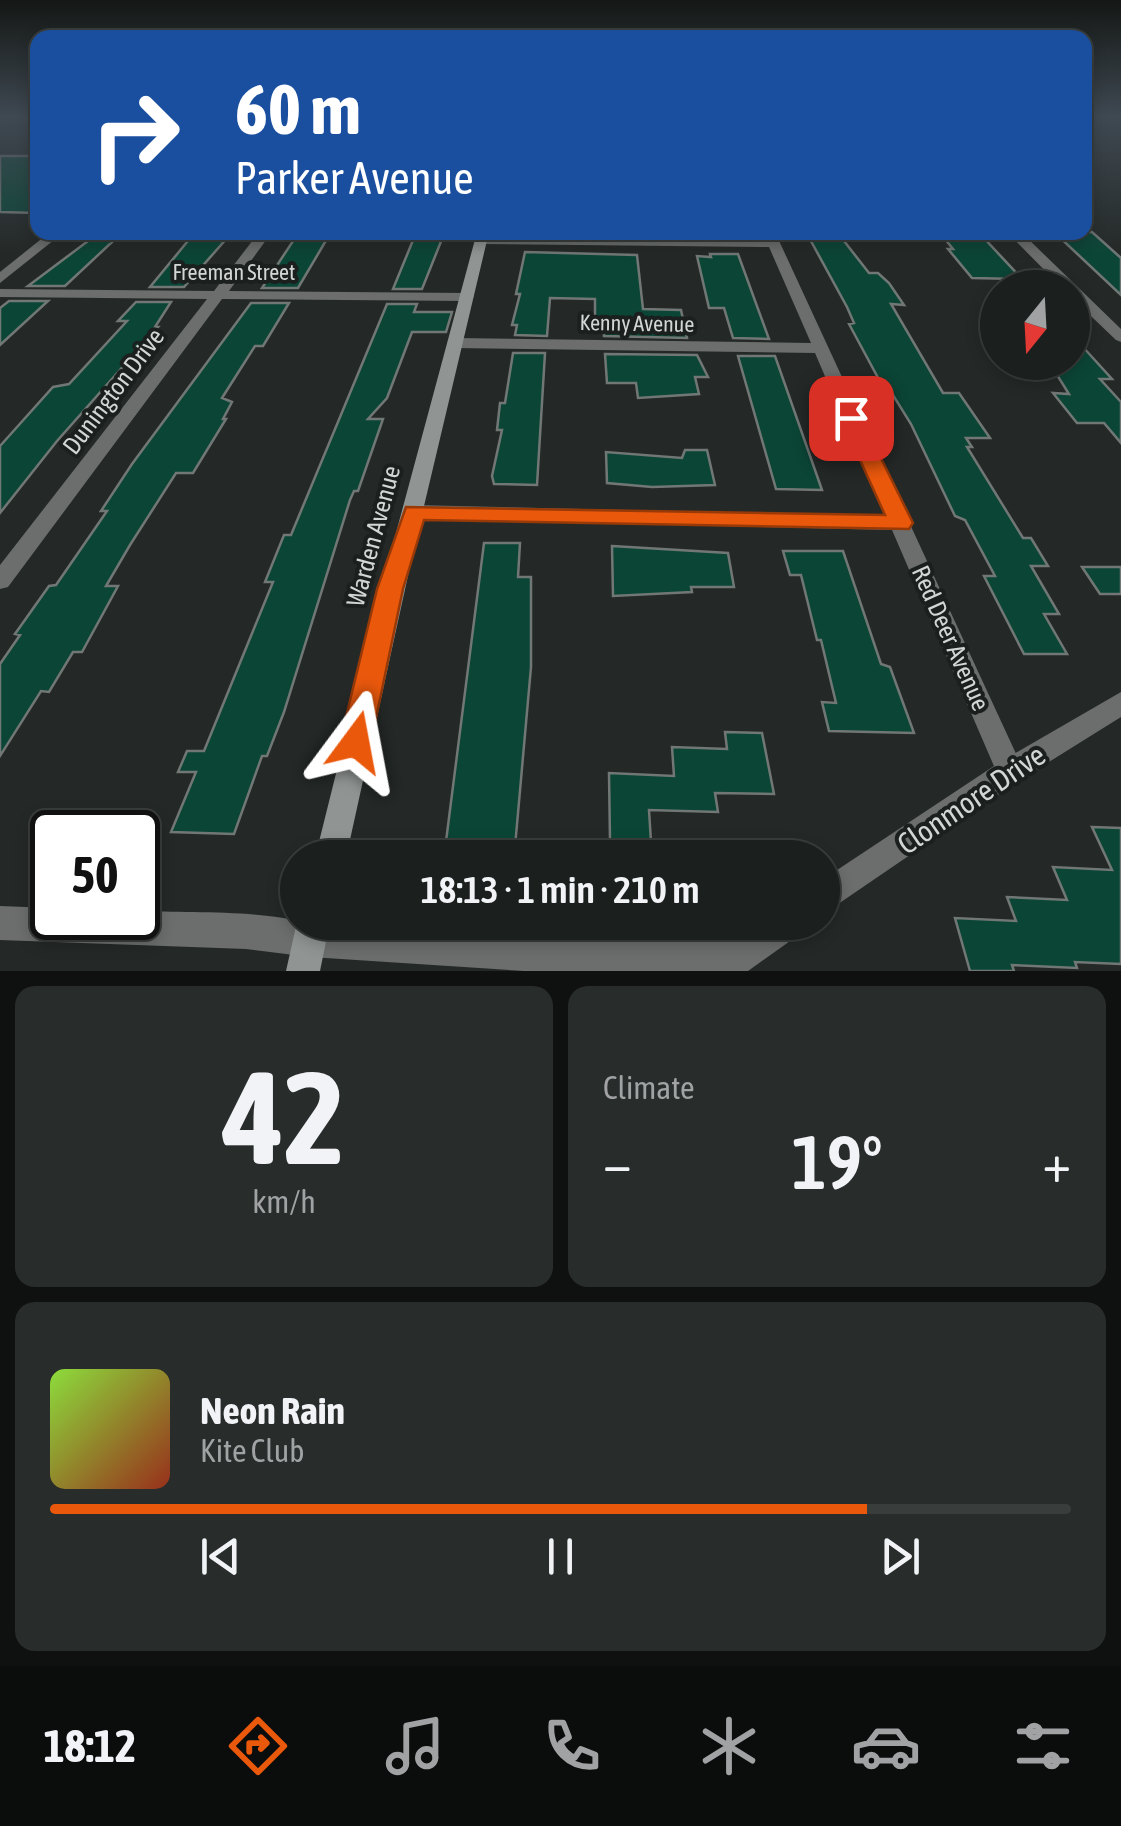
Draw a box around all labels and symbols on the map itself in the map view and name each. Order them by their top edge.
street label: Freeman Street [173,259,295,285]
north arrow [980,270,1090,380]
street label: Kenny Avenue [579,309,695,337]
street label: Dunington Drive [57,323,169,459]
pin [809,376,894,461]
street label: Warden Avenue [341,463,405,609]
street label: Red Deer Avenue [907,561,995,715]
position arrow [304,690,408,794]
street label: Clonmore Drive [891,737,1051,861]
speed limit sign: 50 [30,810,160,940]

